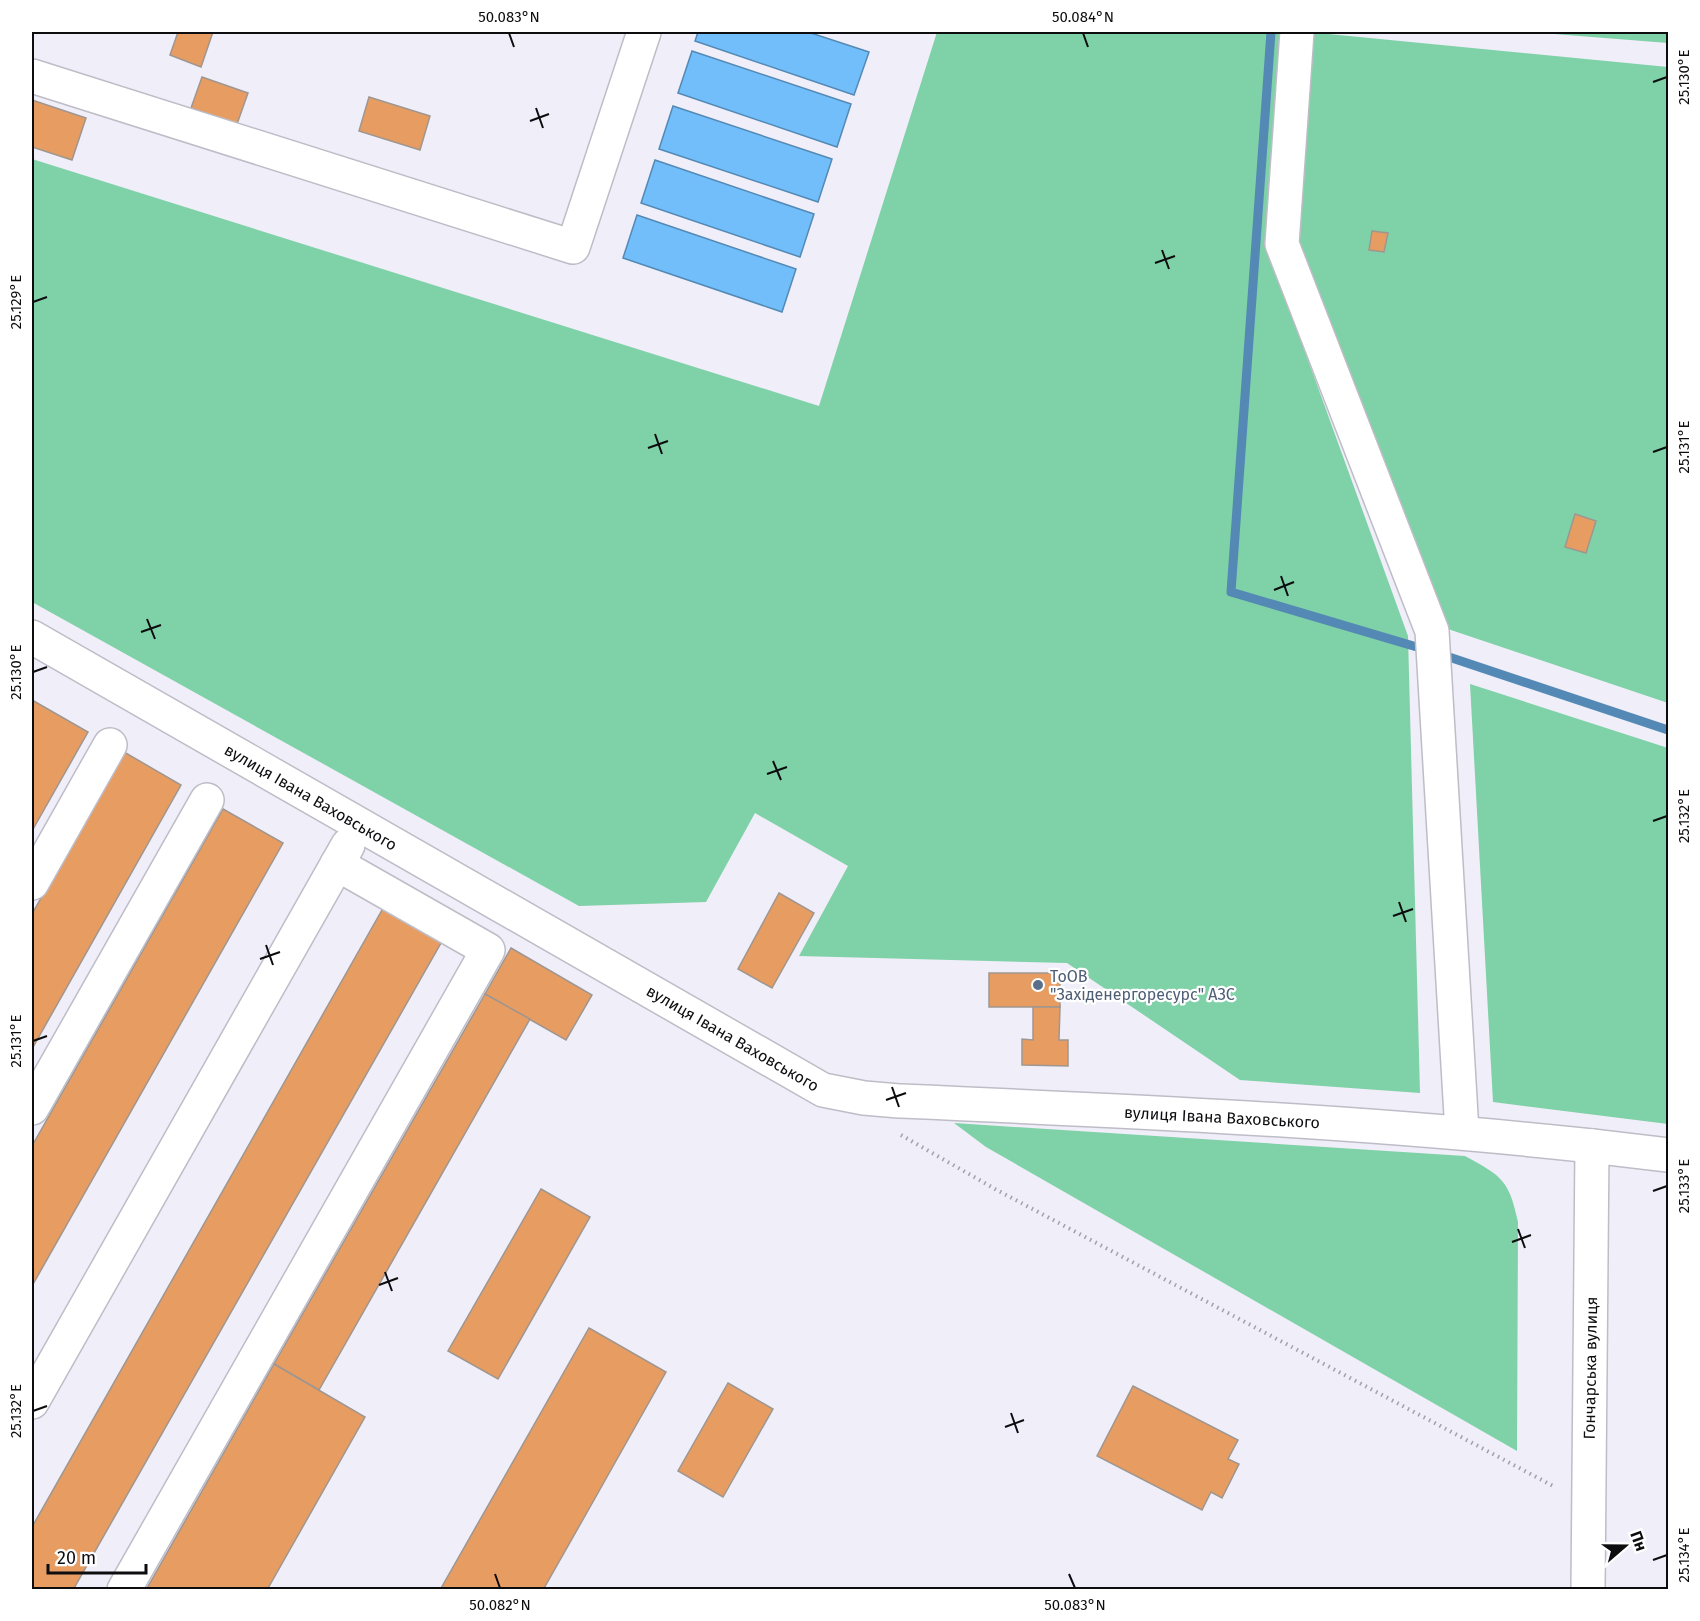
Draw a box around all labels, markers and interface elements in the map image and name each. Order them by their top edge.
text: 50.083°N [478,8,540,26]
text: 50.084°N [1052,8,1114,26]
text: 25.130°E [1675,49,1693,105]
text: 25.129°E [7,275,25,329]
text: 25.131°E [1675,420,1693,474]
text: 25.130°E [7,644,25,700]
street label: вулиця Івана Ваховського [221,740,400,855]
text: 25.132°E [1675,789,1693,843]
place label: ТоОВ "Західенергоресурс" АЗС [1050,967,1235,1004]
marker: ТоОВ "Західенергоресурс" АЗС [1031,978,1045,992]
street label: вулиця Івана Ваховського [643,981,822,1096]
text: 25.131°E [7,1014,25,1068]
street label: вулиця Івана Ваховського [1124,1103,1320,1132]
text: 25.133°E [1675,1159,1693,1213]
street label: Гончарська вулиця [1580,1296,1601,1440]
text: 25.132°E [7,1384,25,1438]
north arrow [1595,1516,1655,1576]
text: Пн [1626,1528,1651,1554]
text: 25.134°E [1675,1528,1693,1582]
scale bar [48,1537,146,1575]
text: 20 m [57,1547,96,1569]
text: 50.082°N [469,1596,531,1614]
text: 50.083°N [1044,1596,1106,1614]

